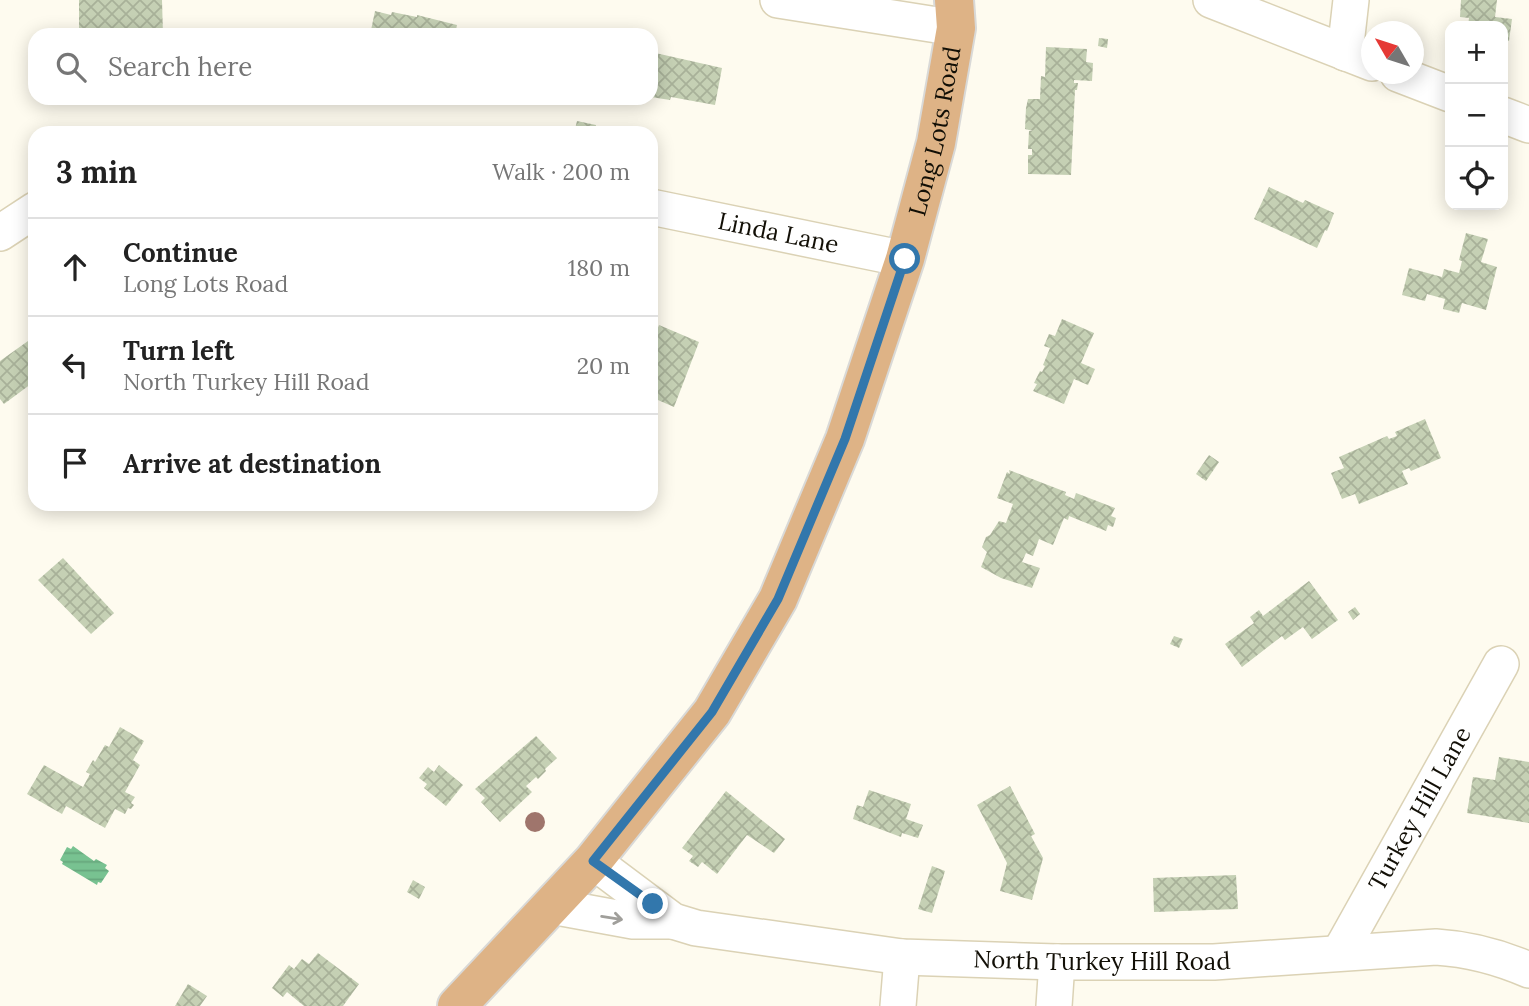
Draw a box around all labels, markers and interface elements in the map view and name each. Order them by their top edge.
north arrow [1361,21,1424,84]
map controls [1445,21,1508,210]
button: + [1445,21,1508,84]
search box [28,28,658,105]
street label: Long Lots Road [901,44,968,219]
icon: search [52,48,90,86]
text: Search here [108,50,252,83]
button: − [1445,84,1508,147]
button: locate [1445,147,1508,210]
text: 3 min [56,153,137,191]
text: Walk · 200 m [492,157,630,186]
street label: Linda Lane [715,205,842,260]
text: Continue [123,236,238,269]
route start [889,243,920,274]
icon: ahead [56,248,94,286]
text: 180 m [568,253,630,282]
text: Long Lots Road [123,269,288,298]
text: Turn left [123,334,234,367]
icon: left [56,346,94,384]
text: 20 m [577,351,630,380]
text: North Turkey Hill Road [123,367,369,396]
icon: arrive [56,444,94,482]
text: Arrive at destination [123,447,381,480]
street label: Turkey Hill Lane [1361,721,1478,896]
route end [637,888,668,919]
one-way arrow [600,912,623,925]
street label: North Turkey Hill Road [973,943,1231,977]

